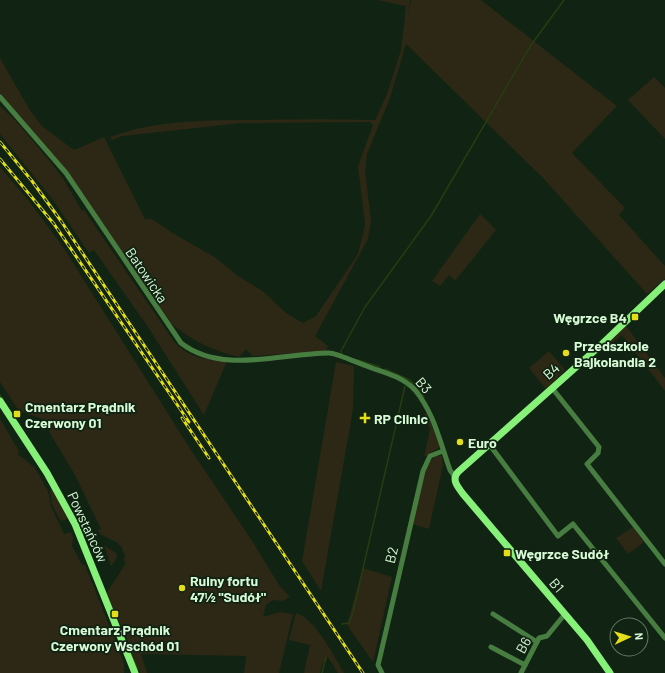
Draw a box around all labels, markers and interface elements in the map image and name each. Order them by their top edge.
street label: Batowicka [122,244,172,306]
place label: Węgrzce B4 [553,309,627,326]
marker: Węgrzce B4 [630,312,640,322]
place label: Przedszkole Bajkolandia 2 [574,337,656,370]
marker: Przedszkole Bajkolandia 2 [561,348,571,358]
street label: B4 [539,359,563,383]
street label: B3 [412,373,436,397]
place label: Cmentarz Prądnik Czerwony 01 [25,398,136,431]
marker: Cmentarz Prądnik Czerwony 01 [12,409,22,419]
place label: RP Clinic [374,410,428,427]
marker: RP Clinic [359,412,371,424]
place label: Euro [468,434,497,451]
marker: Euro [455,437,465,447]
street label: Powstańców [64,489,112,565]
street label: B2 [381,545,401,565]
place label: Węgrzce Sudół [515,545,609,562]
marker: Węgrzce Sudół [502,548,512,558]
place label: Ruiny fortu 47½ "Sudół" [190,572,266,605]
street label: B1 [546,574,568,596]
marker: Ruiny fortu 47½ "Sudół" [177,583,187,593]
marker: Cmentarz Prądnik Czerwony Wschód 01 [110,609,120,619]
north arrow [609,617,649,657]
place label: Cmentarz Prądnik Czerwony Wschód 01 [51,621,179,654]
text: N [633,632,646,640]
street label: B6 [512,634,534,656]

